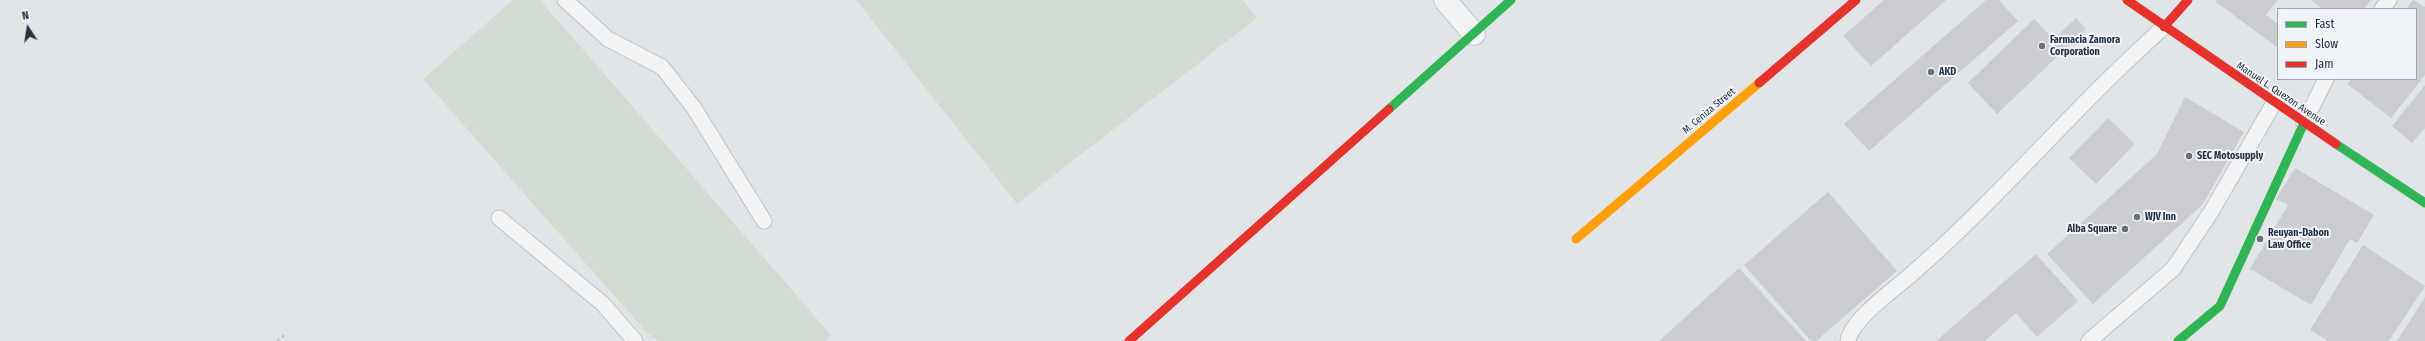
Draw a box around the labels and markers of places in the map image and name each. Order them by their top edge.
place label: Farmacia Zamora Corporation [2050,34,2120,58]
marker: Farmacia Zamora Corporation [2037,41,2047,51]
place label: AKD [1939,66,1956,78]
marker: AKD [1926,67,1936,77]
place label: SEC Motosupply [2197,150,2263,162]
marker: SEC Motosupply [2184,151,2194,161]
place label: WJV Inn [2145,211,2176,223]
marker: WJV Inn [2132,212,2142,222]
place label: Alba Square [2067,223,2117,235]
marker: Alba Square [2120,224,2130,234]
place label: Reuyan-Dabon Law Office [2268,227,2329,250]
marker: Reuyan-Dabon Law Office [2255,234,2265,244]

